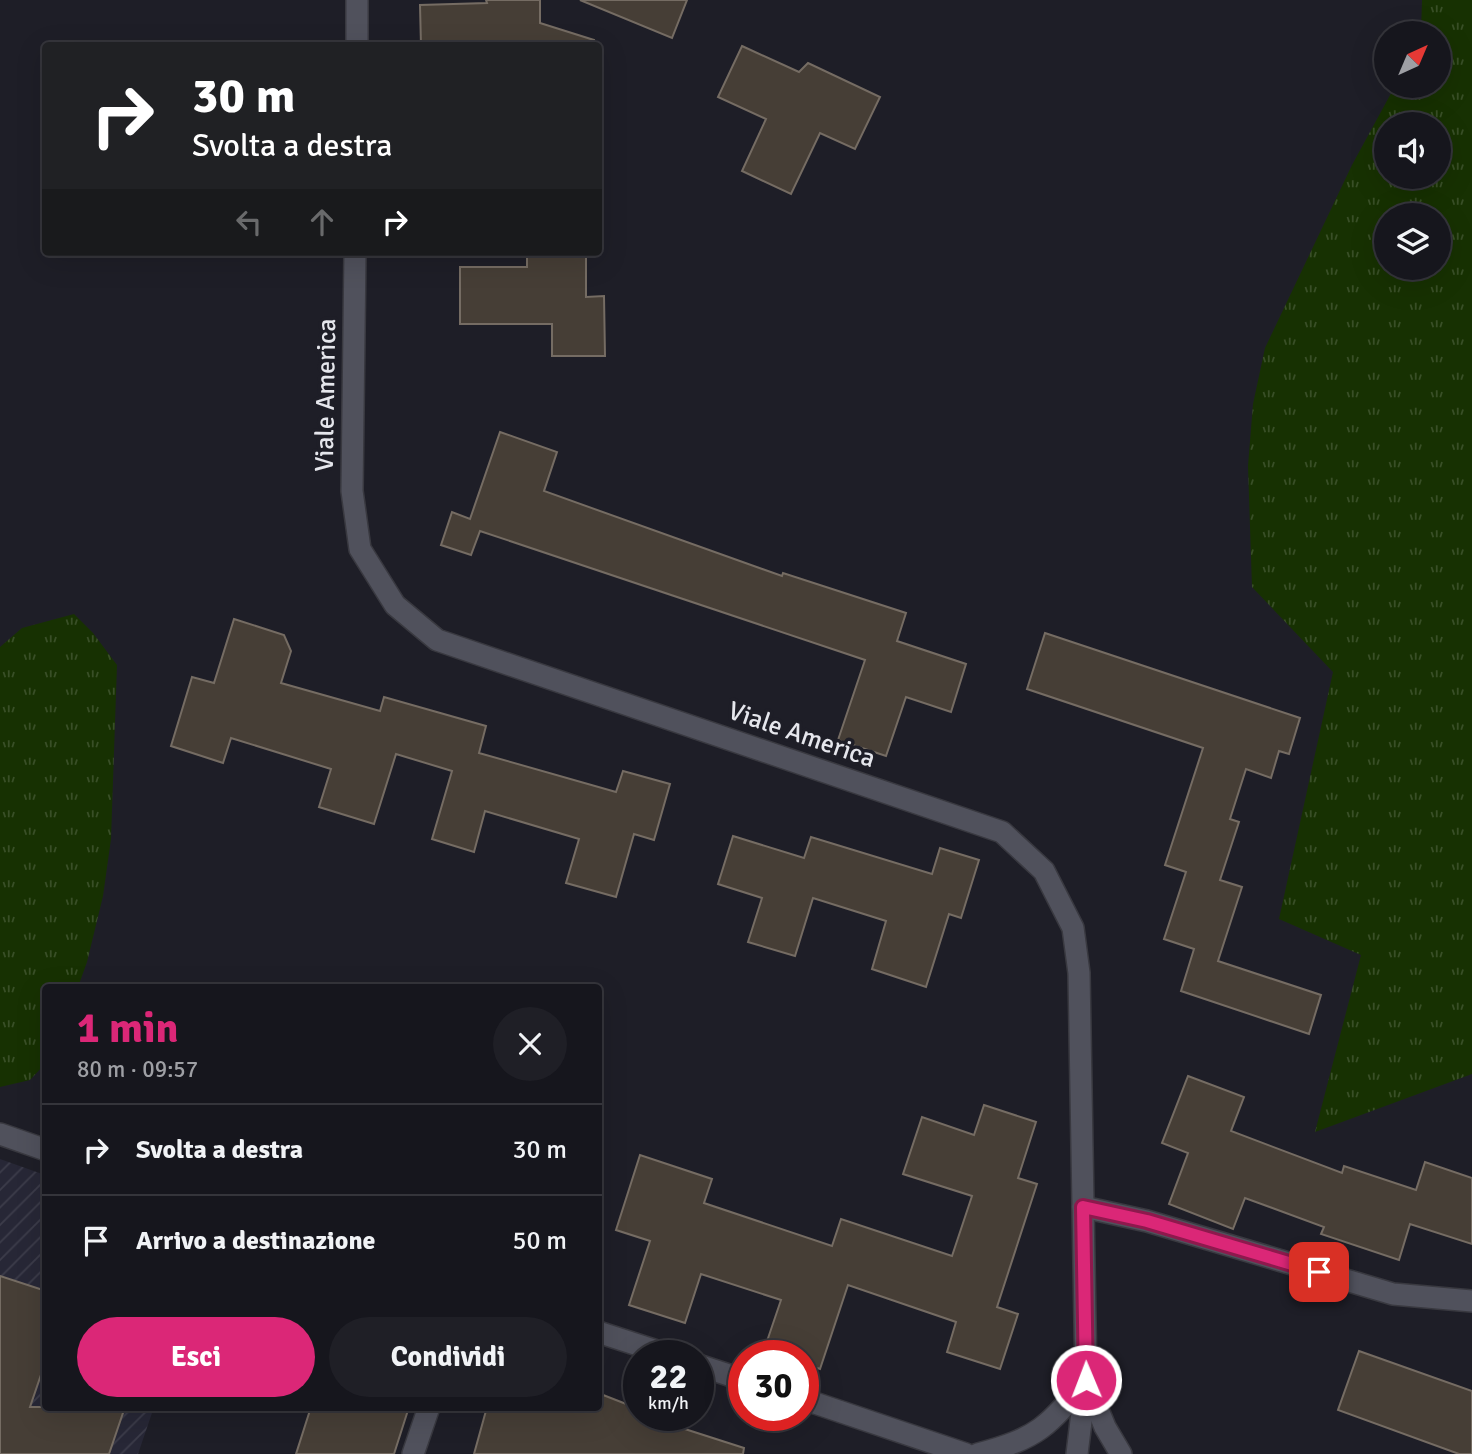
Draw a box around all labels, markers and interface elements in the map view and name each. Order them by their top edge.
north arrow [1374,21,1451,98]
map controls [1374,21,1451,280]
text: 30 m [192,66,295,126]
icon: right [77,70,168,161]
button: sound [1374,112,1451,189]
text: Svolta a destra [192,126,392,165]
icon: left [230,203,268,241]
icon: ahead [303,203,341,241]
icon: right [376,203,414,241]
button: layers [1374,203,1451,280]
street label: Viale America [309,318,343,472]
street label: Viale America [724,695,879,775]
text: 1 min [77,1003,178,1054]
button: close [493,1007,567,1081]
text: 80 m · 09:57 [77,1055,198,1084]
icon: right [77,1131,115,1169]
text: Svolta a destra [136,1134,303,1166]
text: 30 m [512,1134,567,1166]
icon: arrive [77,1222,115,1260]
text: Arrivo a destinazione [136,1225,376,1257]
text: 50 m [512,1225,567,1257]
pin [1289,1242,1349,1302]
icon: arrive [1300,1253,1338,1291]
button: Esci [77,1317,315,1397]
button: Condividi [329,1317,567,1397]
speed limit sign: 30 [728,1340,819,1431]
position arrow [1049,1343,1123,1417]
text: 22 [650,1355,687,1398]
text: km/h [648,1392,689,1414]

